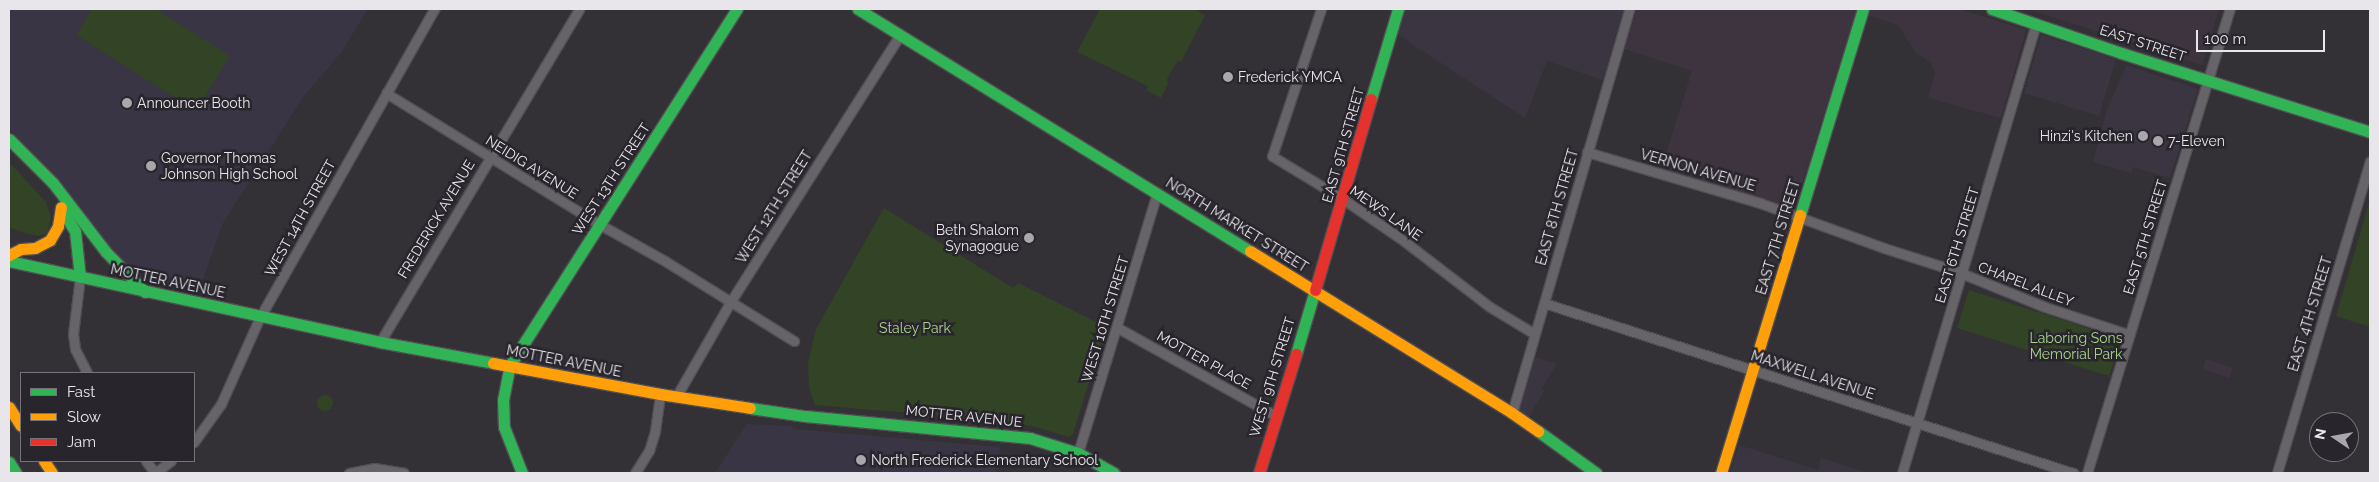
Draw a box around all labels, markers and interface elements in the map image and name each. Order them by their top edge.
scale bar [2199,20,2328,52]
street label: EAST STREET [2098,21,2188,65]
text: 100 m [2204,30,2246,48]
place label: Frederick YMCA [1238,69,1343,85]
marker: Frederick YMCA [1222,71,1234,83]
street label: EAST 9TH STREET [1318,85,1368,205]
place label: Announcer Booth [137,95,251,111]
marker: Announcer Booth [121,97,133,109]
street label: WEST 13TH STREET [568,120,654,238]
place label: Hinzi's Kitchen [2040,128,2133,144]
marker: Hinzi's Kitchen [2137,130,2149,142]
street label: NEIDIG AVENUE [482,132,582,202]
place label: 7-Eleven [2168,133,2225,149]
marker: 7-Eleven [2152,135,2164,147]
street label: VERNON AVENUE [1638,145,1758,195]
street label: WEST 12TH STREET [732,147,816,267]
street label: EAST 8TH STREET [1532,147,1582,267]
place label: Governor Thomas Johnson High School [161,150,298,182]
street label: FREDERICK AVENUE [394,156,478,282]
street label: WEST 14TH STREET [261,157,339,279]
marker: Governor Thomas Johnson High School [145,160,157,172]
street label: NORTH MARKET STREET [1163,174,1311,276]
street label: EAST 7TH STREET [1752,177,1804,297]
street label: EAST 5TH STREET [2119,177,2171,297]
street label: MEWS LANE [1347,182,1425,244]
street label: EAST 6TH STREET [1931,185,1983,305]
place label: Beth Shalom Synagogue [936,222,1019,254]
marker: Beth Shalom Synagogue [1023,232,1035,244]
street label: WEST 10TH STREET [1078,254,1132,384]
street label: EAST 4TH STREET [2284,254,2336,374]
street label: CHAPEL ALLEY [1975,258,2077,310]
street label: MOTTER AVENUE [109,261,227,301]
street label: WEST 9TH STREET [1246,315,1298,439]
park label: Staley Park [879,320,951,336]
street label: MOTTER PLACE [1154,327,1254,393]
park label: Laboring Sons Memorial Park [2029,330,2123,362]
street label: MOTTER AVENUE [505,342,623,380]
street label: MAXWELL AVENUE [1748,347,1878,403]
legend [20,372,195,462]
text: Fast [67,383,95,401]
street label: MOTTER AVENUE [905,402,1023,430]
text: Slow [67,408,101,426]
north arrow [2309,412,2359,462]
text: N [2311,427,2329,441]
text: Jam [67,433,96,451]
place label: North Frederick Elementary School [871,452,1098,468]
marker: North Frederick Elementary School [855,454,867,466]

